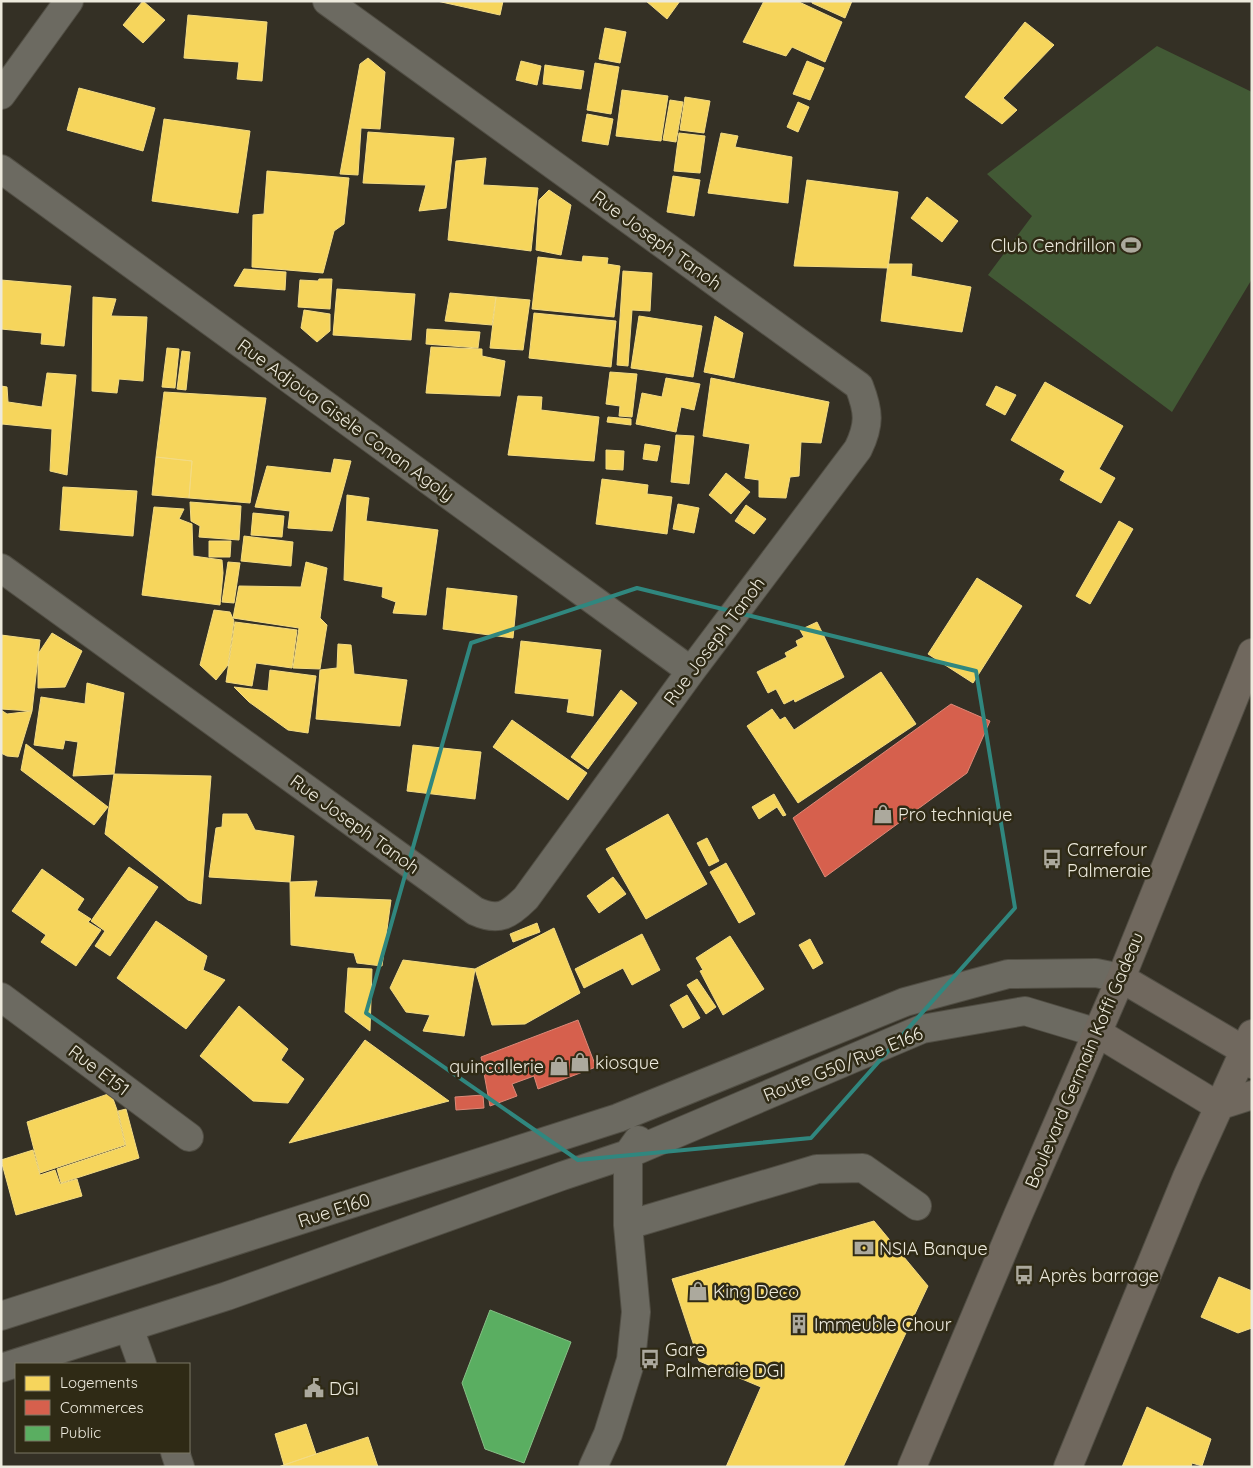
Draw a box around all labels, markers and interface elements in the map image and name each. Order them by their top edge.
street label: Rue Joseph Tanoh [588,185,726,295]
place label: Club Cendrillon [991,234,1116,257]
sports icon: Club Cendrillon [1120,234,1142,256]
street label: Rue Adjoua Gisèle Conan Agoly [233,334,459,506]
street label: Rue Joseph Tanoh [658,572,770,710]
street label: Rue Joseph Tanoh [286,769,424,879]
shop icon: Pro technique [872,803,894,825]
place label: Pro technique [898,803,1012,826]
place label: Carrefour Palmeraie [1067,838,1151,882]
bus stop icon: Carrefour Palmeraie [1041,848,1063,870]
street label: Boulevard Germain Koffi Gadeau [1020,929,1148,1191]
street label: Route G50/Rue E166 [760,1021,926,1107]
street label: Rue E151 [64,1040,134,1100]
shop icon: kiosque [569,1051,591,1073]
place label: kiosque [595,1051,659,1074]
place label: quincallerie [449,1055,544,1078]
shop icon: quincallerie [548,1055,570,1077]
street label: Rue E160 [295,1188,373,1232]
bank icon: NSIA Banque [853,1237,875,1259]
place label: NSIA Banque [879,1237,988,1260]
bus stop icon: Après barrage [1013,1264,1035,1286]
place label: Après barrage [1039,1264,1159,1287]
shop icon: King Deco [687,1280,709,1302]
place label: King Deco [713,1280,799,1303]
building icon: Immeuble Chour [788,1313,810,1335]
place label: Immeuble Chour [814,1313,952,1336]
place label: Gare Palmeraie DGI [665,1338,784,1382]
bus stop icon: Gare Palmeraie DGI [639,1348,661,1370]
legend [15,1363,190,1453]
text: Logements [60,1373,138,1392]
public building icon: DGI [303,1377,325,1399]
place label: DGI [329,1377,359,1400]
text: Commerces [60,1398,143,1417]
text: Public [60,1423,101,1442]

